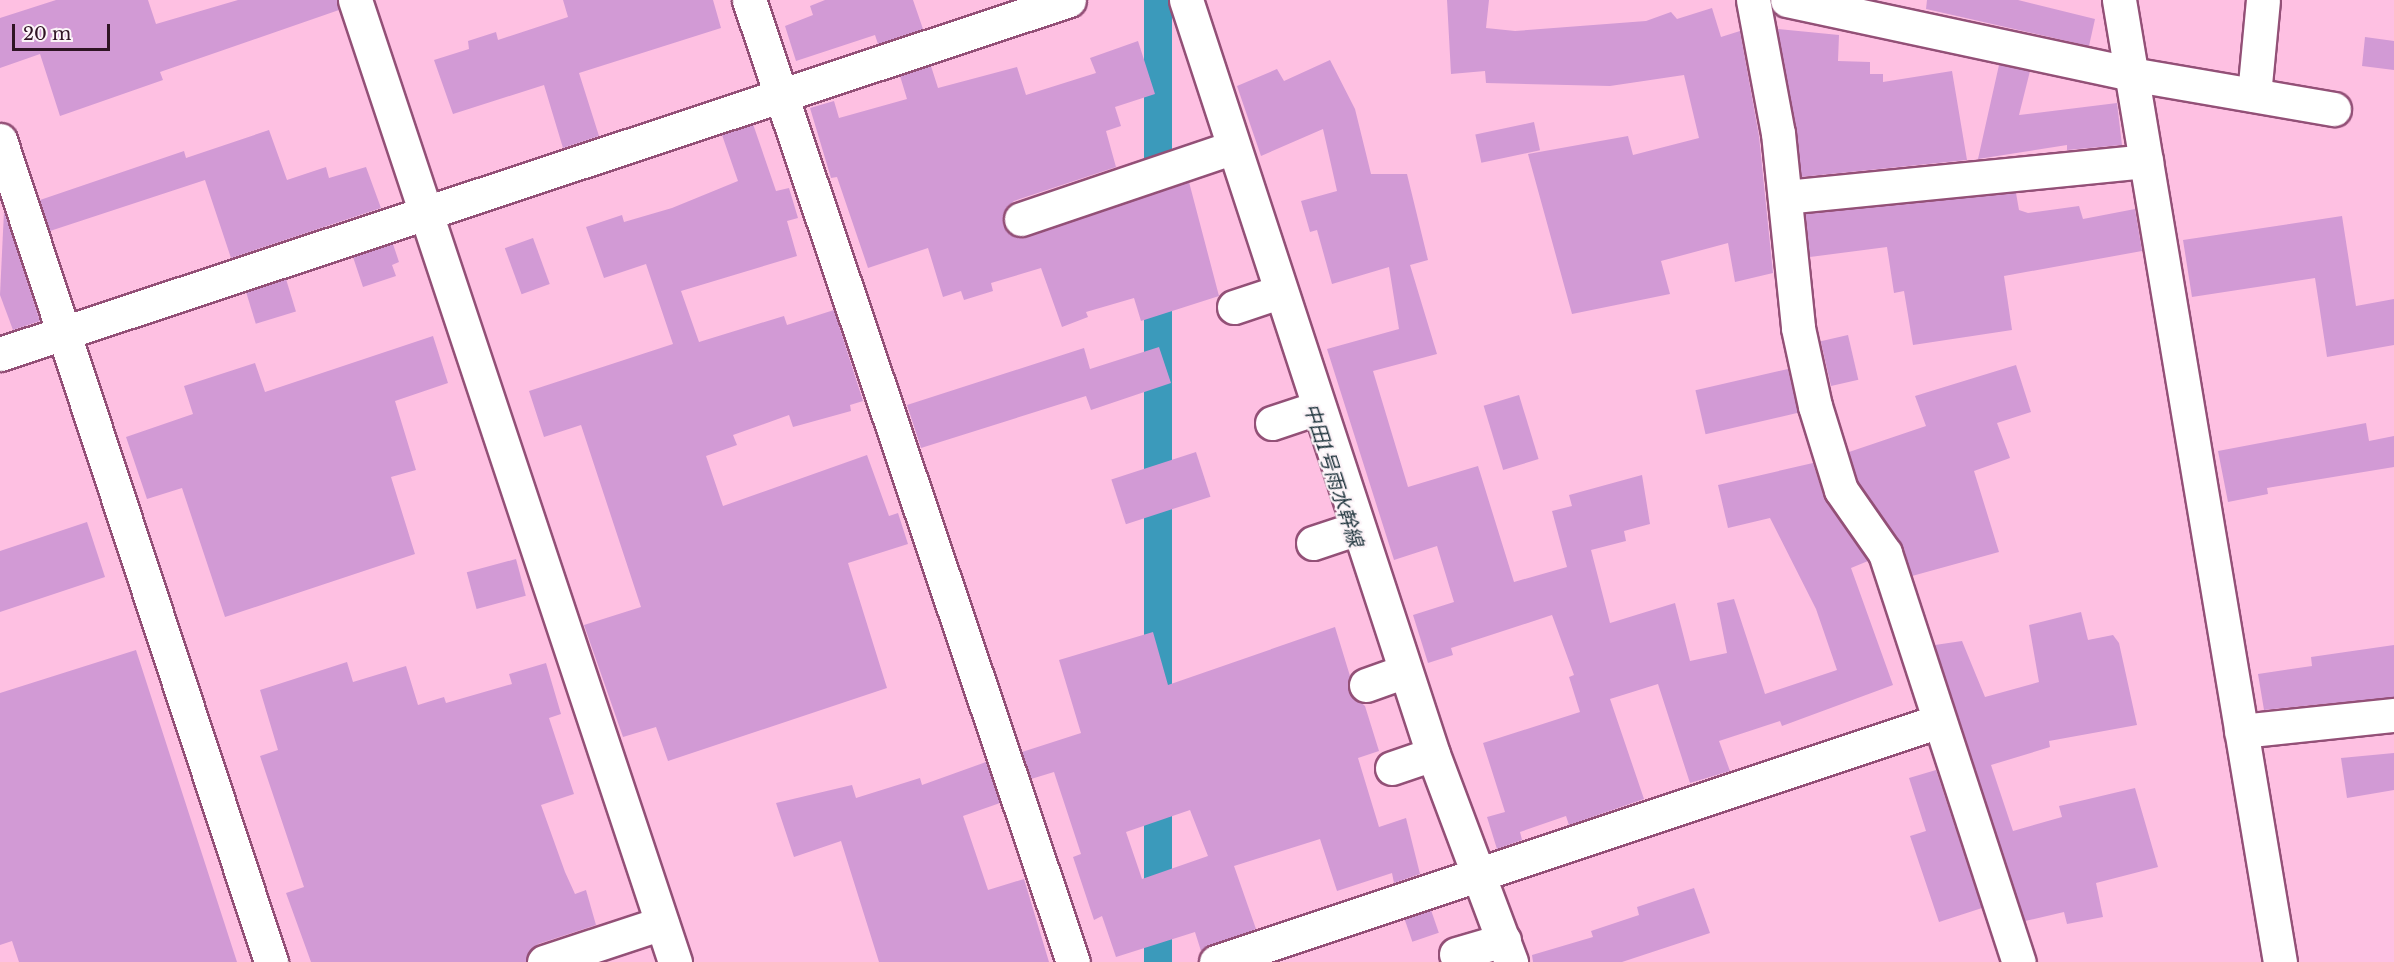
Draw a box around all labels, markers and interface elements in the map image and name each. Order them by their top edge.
scale bar [15,12,112,50]
text: 20 m [23,23,71,45]
water label: 中田1号雨水幹線 [1298,400,1368,550]

